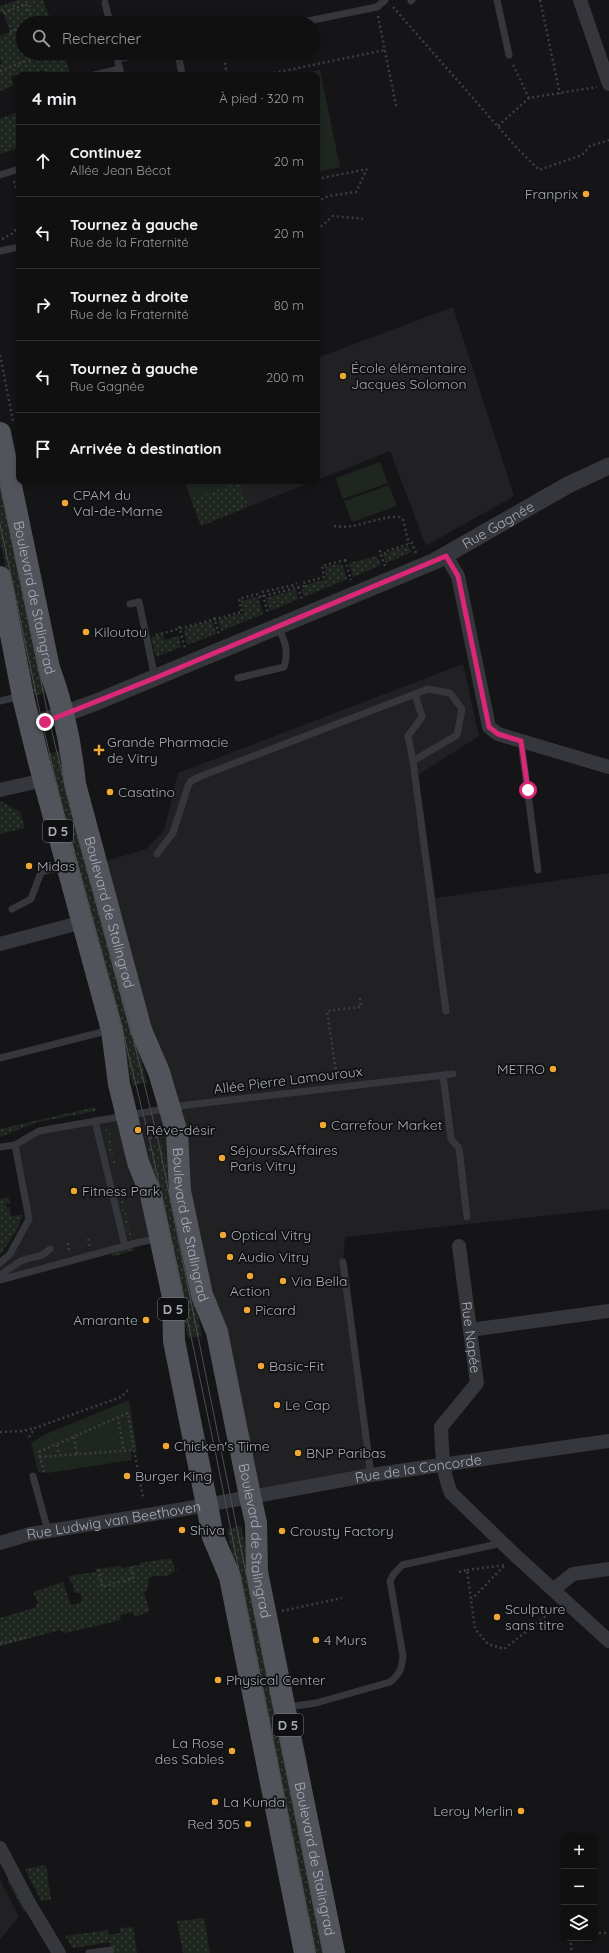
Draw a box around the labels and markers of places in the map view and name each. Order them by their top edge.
place label: Franprix [525,185,578,203]
marker: Franprix [581,189,591,199]
place label: École élémentaire Jacques Solomon [351,359,467,393]
marker: École élémentaire Jacques Solomon [338,371,348,381]
place label: CPAM du Val-de-Marne [73,486,163,520]
marker: CPAM du Val-de-Marne [60,498,70,508]
place label: Kiloutou [94,623,147,641]
marker: Kiloutou [81,627,91,637]
place label: Grande Pharmacie de Vitry [107,733,228,767]
marker: Grande Pharmacie de Vitry [94,745,104,755]
place label: Casatino [118,783,175,801]
marker: Casatino [105,787,115,797]
place label: Midas [37,857,75,875]
marker: Midas [24,861,34,871]
place label: METRO [497,1060,545,1078]
marker: METRO [548,1064,558,1074]
place label: Carrefour Market [331,1116,443,1134]
marker: Carrefour Market [318,1120,328,1130]
place label: Rêve-désir [146,1121,216,1139]
marker: Rêve-désir [133,1125,143,1135]
place label: Séjours&Affaires Paris Vitry [230,1141,338,1175]
marker: Séjours&Affaires Paris Vitry [217,1153,227,1163]
place label: Fitness Park [82,1182,160,1200]
marker: Fitness Park [69,1186,79,1196]
place label: Optical Vitry [231,1226,311,1244]
marker: Optical Vitry [218,1230,228,1240]
place label: Audio Vitry [238,1248,309,1266]
marker: Audio Vitry [225,1252,235,1262]
marker: Action [245,1271,255,1281]
place label: Via Bella [291,1272,348,1290]
marker: Via Bella [278,1276,288,1286]
place label: Action [230,1282,270,1300]
place label: Picard [255,1301,296,1319]
marker: Picard [242,1305,252,1315]
place label: Amarante [73,1311,138,1329]
marker: Amarante [141,1315,151,1325]
place label: Basic-Fit [269,1357,325,1375]
marker: Basic-Fit [256,1361,266,1371]
place label: Le Cap [285,1396,330,1414]
marker: Le Cap [272,1400,282,1410]
place label: Chicken's Time [174,1437,270,1455]
marker: Chicken's Time [161,1441,171,1451]
place label: BNP Paribas [306,1444,386,1462]
marker: BNP Paribas [293,1448,303,1458]
place label: Burger King [135,1467,212,1485]
marker: Burger King [122,1471,132,1481]
place label: Shiva [190,1521,225,1539]
place label: Crousty Factory [290,1522,394,1540]
marker: Shiva [177,1525,187,1535]
marker: Crousty Factory [277,1526,287,1536]
place label: Sculpture sans titre [505,1600,566,1634]
marker: Sculpture sans titre [492,1612,502,1622]
place label: 4 Murs [324,1631,367,1649]
marker: 4 Murs [311,1635,321,1645]
place label: Physical Center [226,1671,326,1689]
marker: Physical Center [213,1675,223,1685]
place label: La Rose des Sables [155,1734,224,1768]
marker: La Rose des Sables [227,1746,237,1756]
place label: La Kunda [223,1793,285,1811]
marker: La Kunda [210,1797,220,1807]
place label: Leroy Merlin [433,1802,513,1820]
marker: Leroy Merlin [516,1806,526,1816]
place label: Red 305 [187,1815,240,1833]
marker: Red 305 [243,1819,253,1829]

